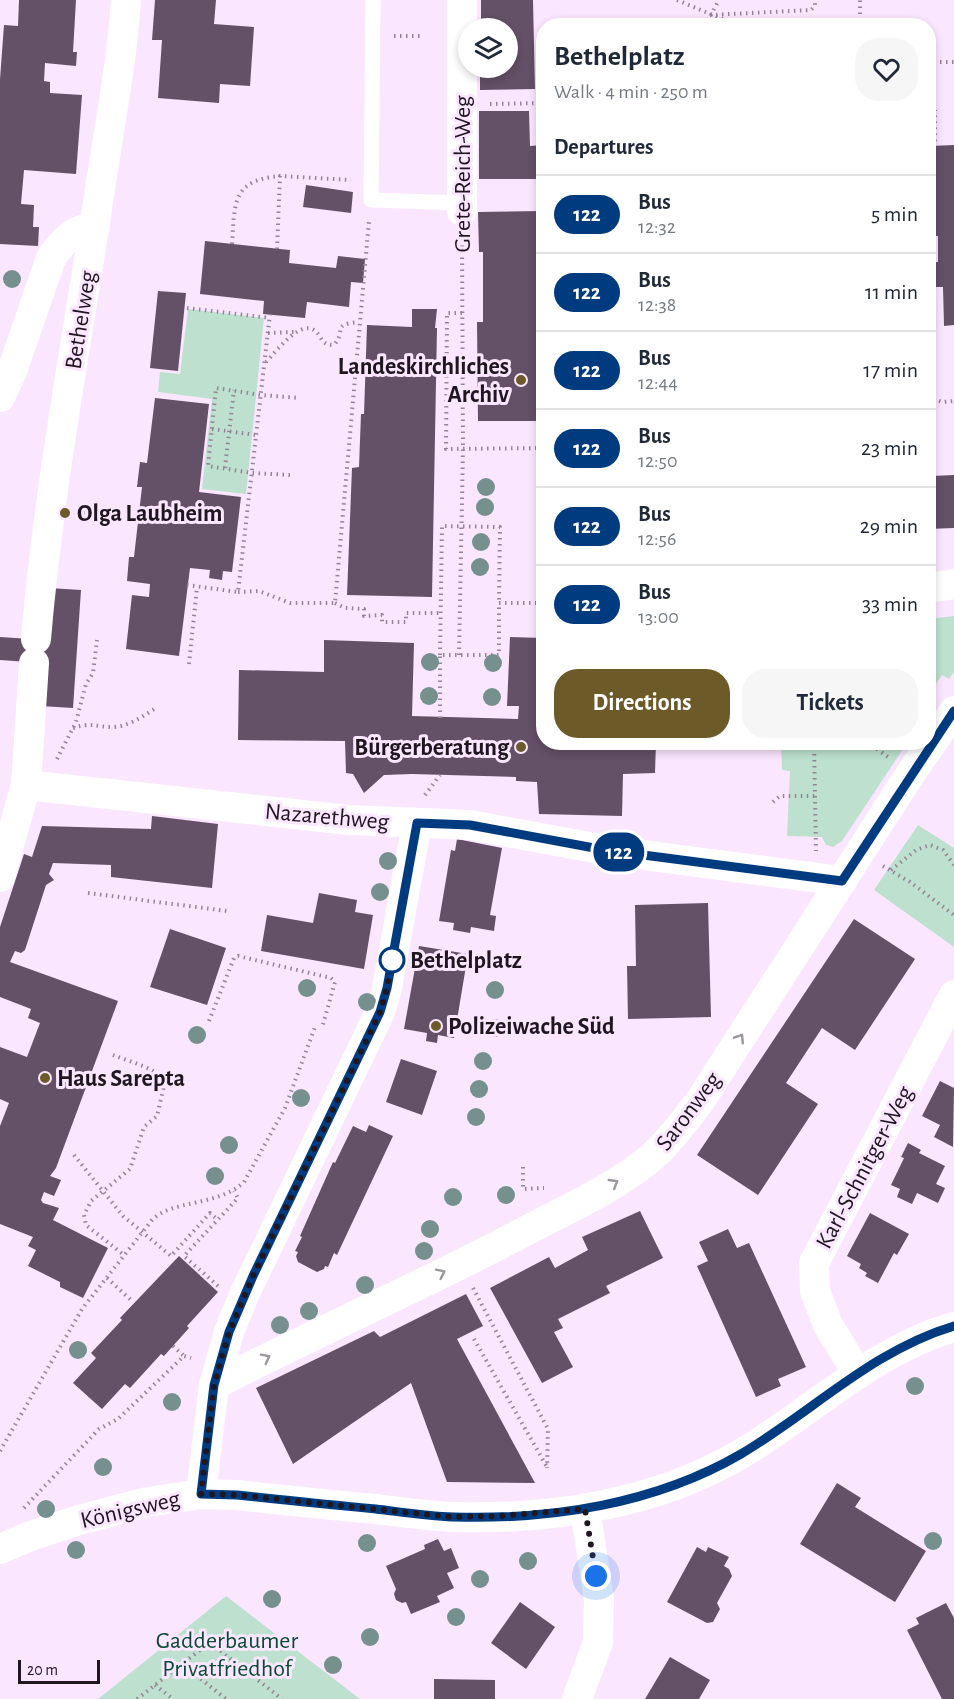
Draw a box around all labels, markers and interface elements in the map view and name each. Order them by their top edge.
map controls [458,18,518,78]
button: layers [458,18,518,78]
button: heart [855,38,918,101]
text: Bethelplatz [554,43,685,71]
text: Walk · 4 min · 250 m [554,82,708,102]
street label: Grete-Reich-Weg [451,95,475,253]
text: Departures [554,136,654,158]
text: Bus [638,191,671,213]
text: 5 min [871,203,918,225]
text: 122 [573,204,601,225]
text: 12:32 [638,217,676,237]
street label: Bethelweg [61,269,101,371]
text: Bus [638,269,671,291]
text: 11 min [865,281,918,303]
text: 122 [573,282,601,303]
text: 12:38 [638,295,676,315]
text: Bus [638,347,671,369]
place label: Landeskirchliches Archiv [338,355,509,407]
text: 17 min [863,359,918,381]
text: 122 [573,360,601,381]
marker: Landeskirchliches Archiv [514,373,528,387]
text: 12:44 [638,373,678,393]
text: Bus [638,425,671,447]
text: 23 min [861,437,918,459]
text: 122 [573,438,601,459]
text: 12:50 [638,451,677,471]
place label: Olga Laubheim [77,502,222,526]
text: Bus [638,503,671,525]
marker: Olga Laubheim [58,506,72,520]
text: 29 min [860,515,918,537]
text: 122 [573,516,601,537]
text: 12:56 [638,529,676,549]
text: Bus [638,581,671,603]
text: 33 min [862,593,918,615]
text: 122 [573,594,601,615]
text: 13:00 [638,607,679,627]
button: Directions [554,669,730,738]
button: Tickets [742,669,918,738]
place label: Bürgerberatung [354,736,510,760]
marker: Bürgerberatung [514,740,528,754]
street label: Nazarethweg [264,800,390,834]
line badge: 122 [584,832,654,872]
text: 122 [605,842,633,863]
marker: Bethelplatz [379,947,405,973]
place label: Bethelplatz [410,949,522,973]
place label: Polizeiwache Süd [448,1015,615,1039]
marker: Polizeiwache Süd [429,1019,443,1033]
one-way arrow [733,1034,745,1044]
place label: Haus Sarepta [57,1067,185,1091]
street label: Saronweg [652,1068,726,1155]
marker: Haus Sarepta [38,1071,52,1085]
street label: Karl-Schnitger-Weg [812,1082,918,1253]
one-way arrow [608,1178,618,1190]
one-way arrow [435,1269,446,1281]
one-way arrow [259,1354,270,1365]
street label: Königsweg [78,1487,183,1533]
your location [581,1561,611,1591]
park label: Gadderbaumer Privatfriedhof [156,1629,298,1681]
scale bar [18,1657,100,1684]
text: 20 m [27,1662,58,1678]

